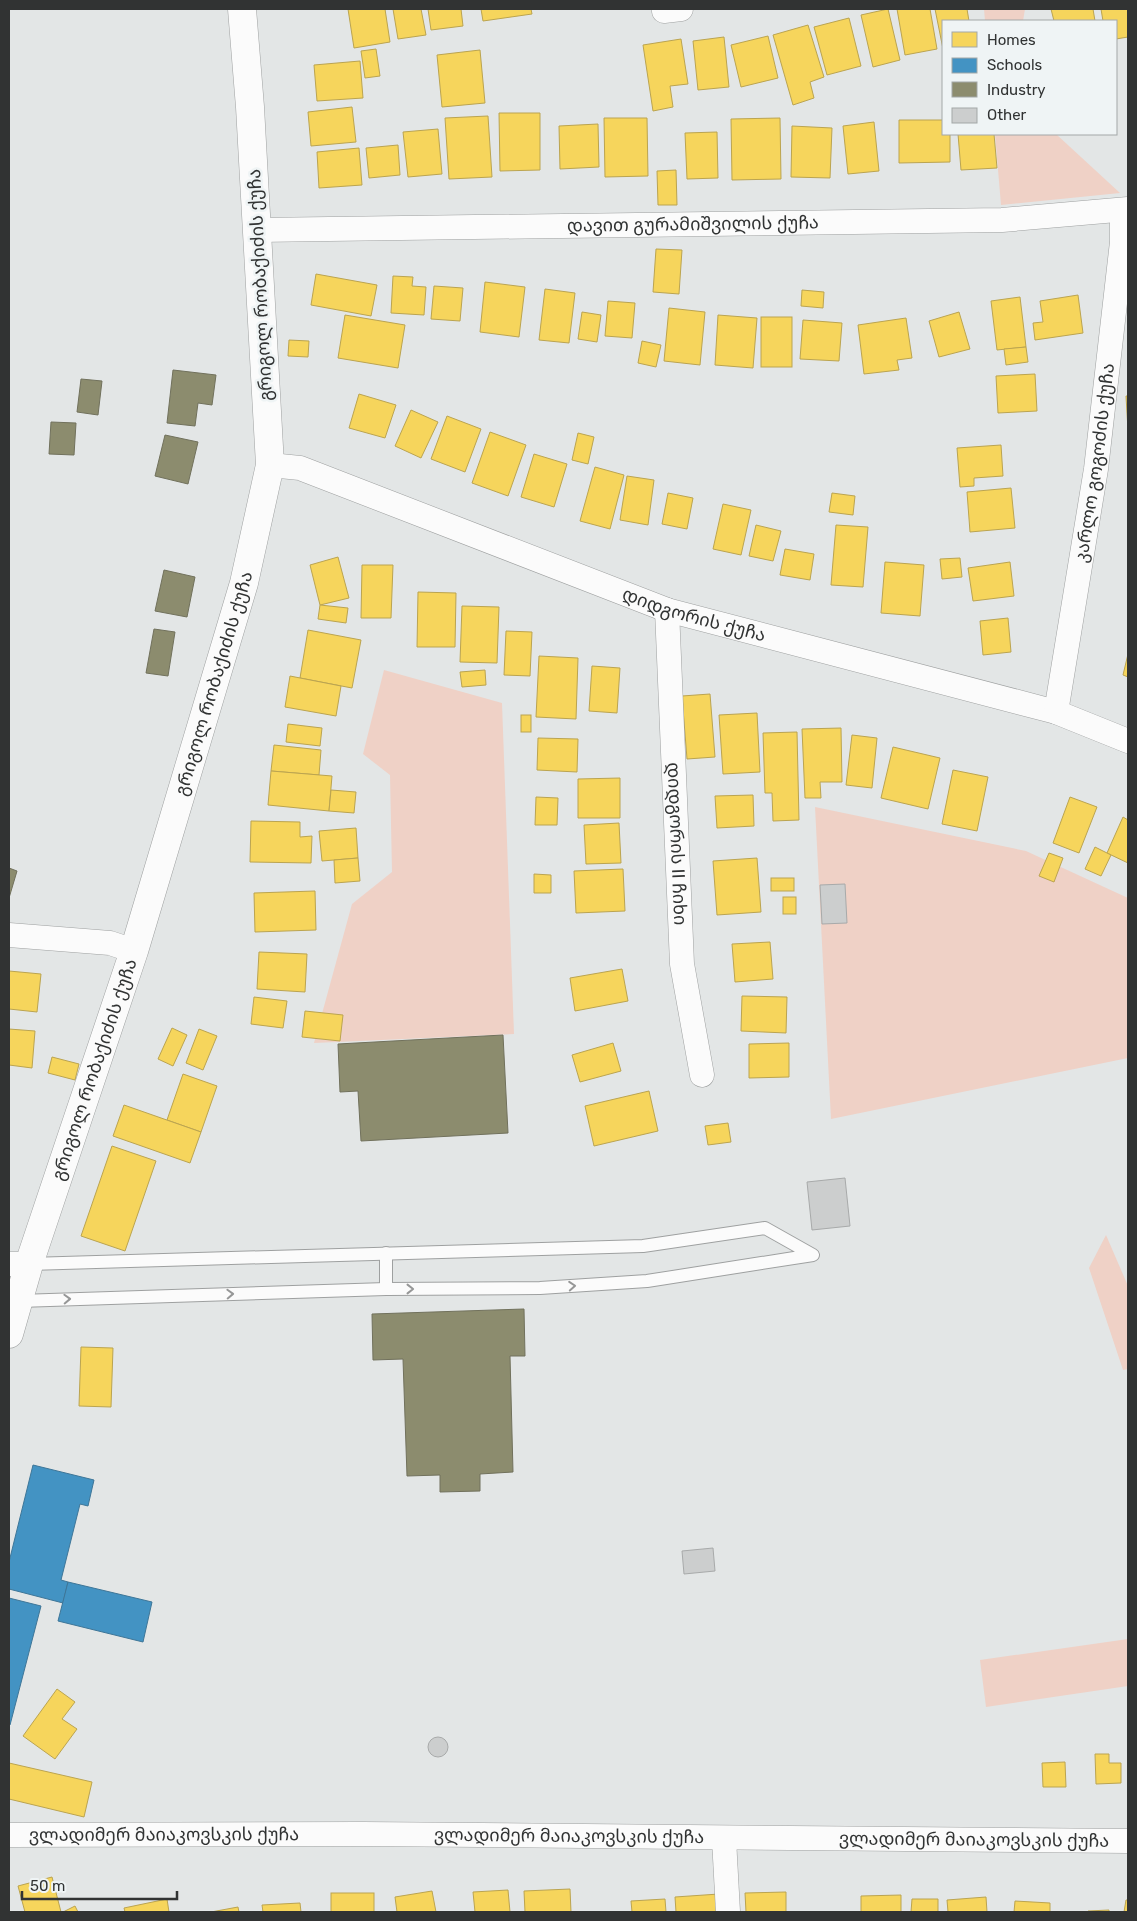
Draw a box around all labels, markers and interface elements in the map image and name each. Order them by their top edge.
legend [942,20,1117,135]
text: Homes [987,31,1036,49]
text: Schools [987,56,1043,74]
text: Industry [987,81,1046,99]
text: Other [987,106,1027,124]
street label: გრიგოლ რობაქიძის ქუჩა [243,168,277,402]
street label: დავით გურამიშვილის ქუჩა [567,211,819,237]
street label: კარლო გოგოძის ქუჩა [1070,362,1119,564]
street label: გრიგოლ რობაქიძის ქუჩა [170,570,257,798]
street label: დიდგორის ქუჩა [619,583,768,646]
street label: დიდგორის II ჩიხი [662,762,691,926]
street label: გრიგოლ რობაქიძის ქუჩა [47,956,142,1183]
one-way arrow [568,1281,576,1292]
one-way arrow [406,1284,414,1294]
one-way arrow [226,1289,234,1299]
one-way arrow [64,1294,72,1305]
street label: ვლადიმერ მაიაკოვსკის ქუჩა [29,1823,299,1846]
street label: ვლადიმერ მაიაკოვსკის ქუჩა [434,1824,704,1848]
street label: ვლადიმერ მაიაკოვსკის ქუჩა [839,1827,1109,1852]
scale bar [22,1868,178,1900]
text: 50 m [30,1877,65,1895]

